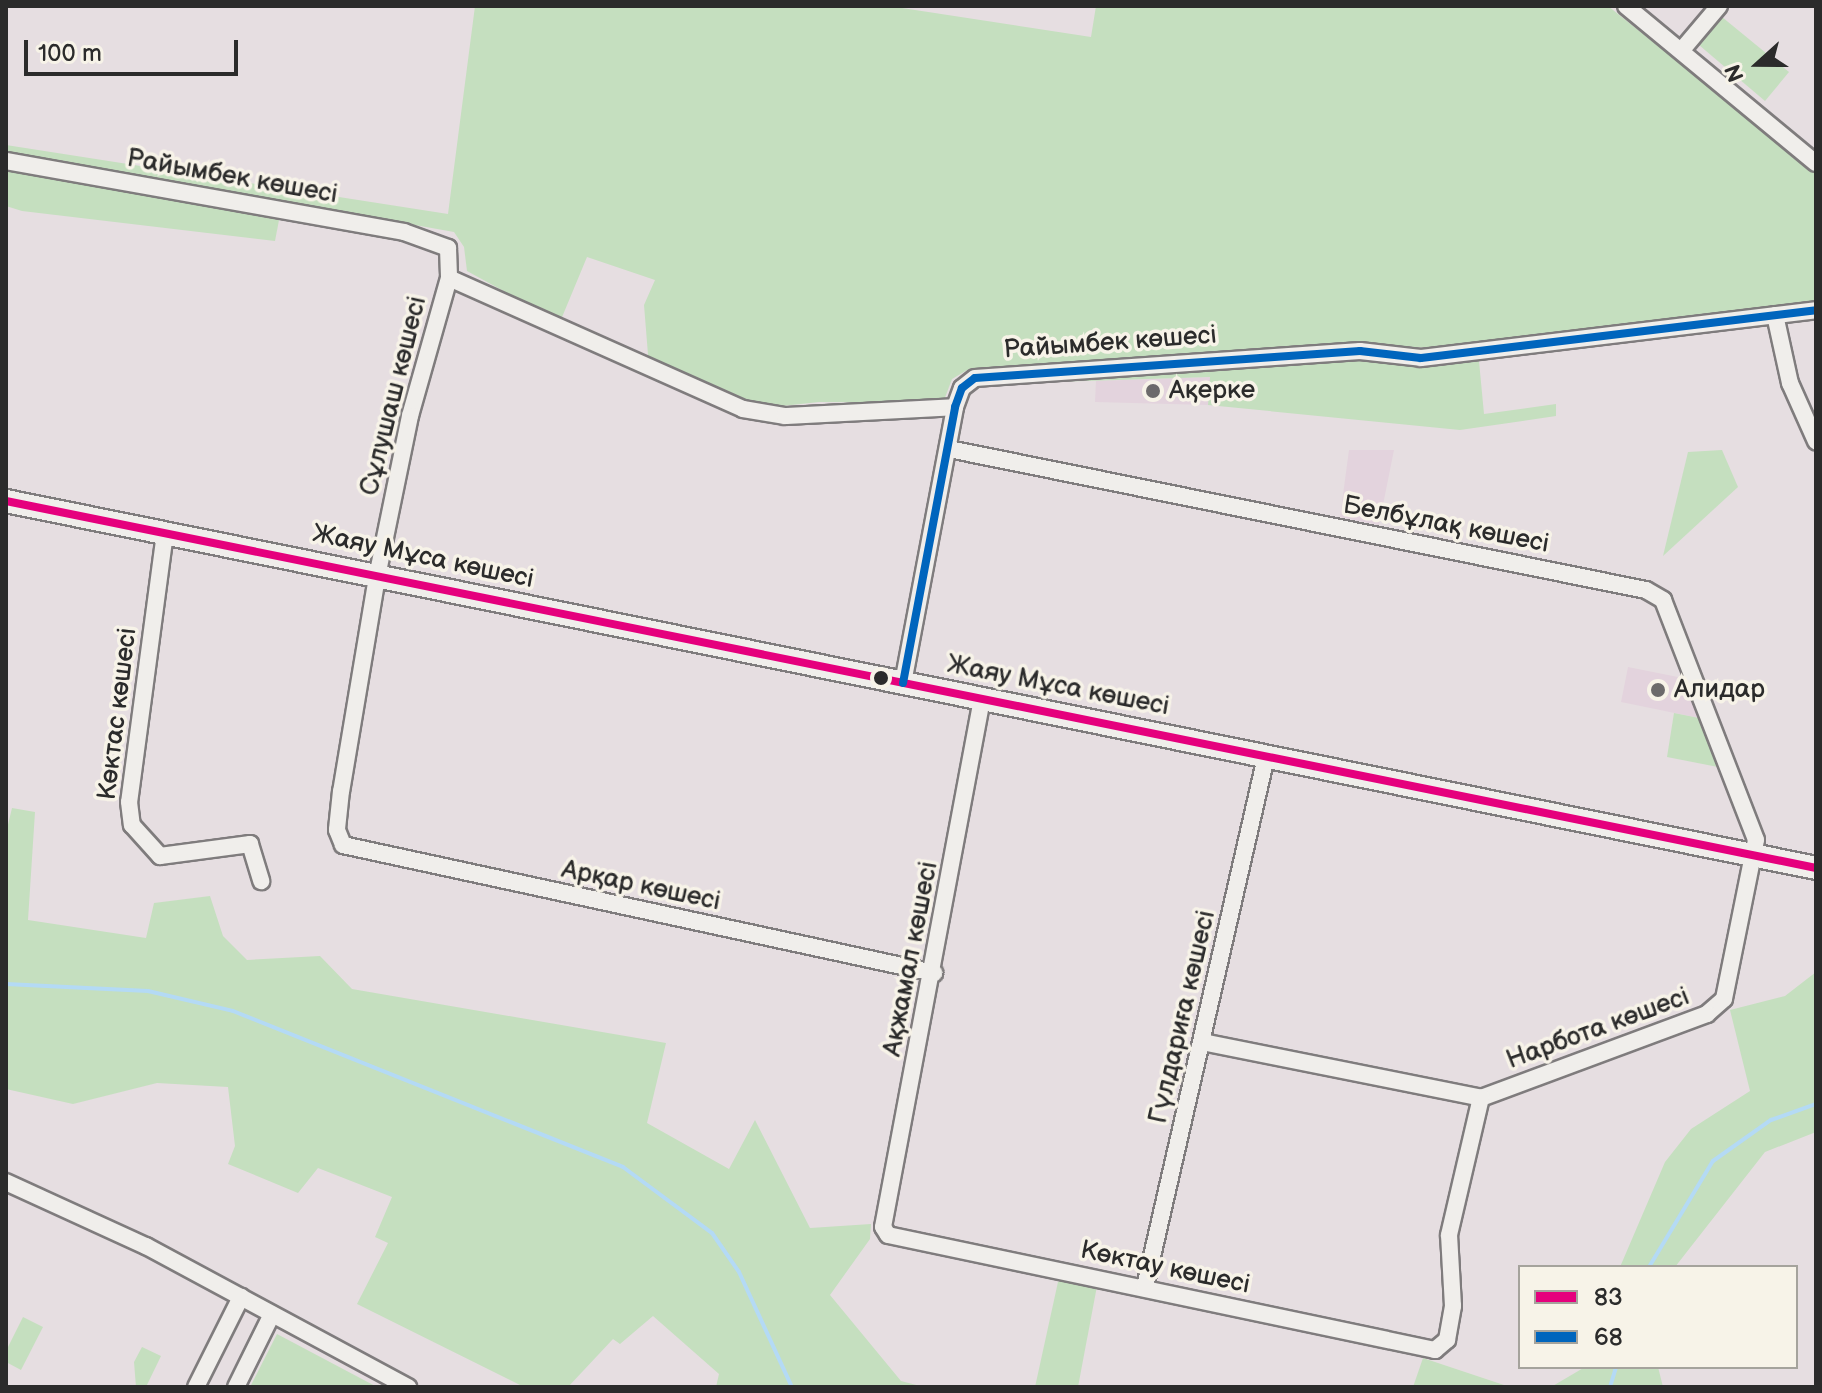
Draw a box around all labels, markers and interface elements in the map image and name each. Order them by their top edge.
scale bar [28,24,242,74]
north arrow [1718,24,1798,104]
text: 100 m [38,39,102,68]
text: N [1720,60,1751,85]
street label: Райымбек көшесі [124,143,340,211]
street label: Сұлушаш көшесі [354,293,434,499]
street label: Райымбек көшесі [1002,320,1218,366]
place label: Ақерке [1169,375,1255,407]
marker: Ақерке [1144,382,1162,400]
street label: Белбұлақ көшесі [1340,490,1552,560]
street label: Жаяу Мұса көшесі [309,518,537,596]
street label: Көктас көшесі [92,626,144,802]
street label: Жаяу Мұса көшесі [944,649,1172,723]
unlabelled marker [873,670,889,686]
place label: Алидар [1674,674,1765,706]
marker: Алидар [1649,681,1667,699]
street label: Арқар көшесі [559,854,723,918]
street label: Ақжамал көшесі [877,859,945,1059]
street label: Гүлдариға көшесі [1143,907,1223,1127]
street label: Нарбота көшесі [1502,981,1694,1077]
street label: Көктау көшесі [1077,1235,1253,1301]
legend [1518,1265,1798,1369]
text: 83 [1594,1283,1623,1312]
text: 68 [1594,1323,1623,1352]

